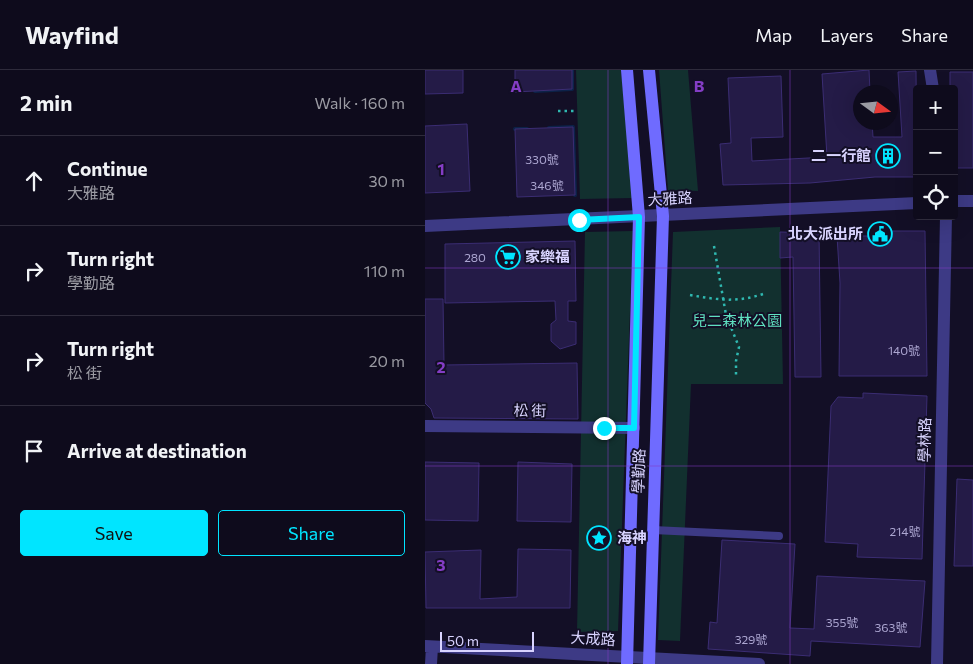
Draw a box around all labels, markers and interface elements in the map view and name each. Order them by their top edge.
text: Wayfind [25,20,119,49]
text: Map [755,24,792,46]
text: Layers [820,24,873,46]
text: Share [901,24,948,46]
text: A [510,76,522,95]
text: B [694,76,705,95]
north arrow [853,85,898,130]
map controls [913,85,958,220]
button: + [913,85,958,130]
text: 2 min [20,90,72,115]
text: Walk · 160 m [315,93,405,112]
button: − [913,130,958,175]
building icon: 二一行館 [875,143,901,169]
place label: 二一行館 [811,146,871,164]
house number: 330號 [525,152,559,166]
text: Continue [67,157,147,180]
text: 1 [437,159,445,178]
icon: ahead [20,167,48,195]
text: 30 m [368,171,405,190]
button: locate [913,175,958,220]
house number: 346號 [530,178,564,192]
text: 大雅路 [67,183,115,202]
street label: 大雅路 [647,188,693,208]
route start [568,209,591,232]
public building icon: 北大派出所 [867,221,893,247]
place label: 北大派出所 [788,224,863,242]
supermarket icon: 家樂福 [495,244,521,270]
text: Turn right [67,247,154,270]
place label: 家樂福 [525,247,570,265]
house number: 280 [464,250,486,264]
icon: right [20,257,48,285]
text: 110 m [364,261,405,280]
text: 學勤路 [67,273,115,292]
park label: 兒二森林公園 [692,311,782,329]
text: Turn right [67,337,154,360]
house number: 140號 [888,343,920,357]
icon: right [20,347,48,375]
text: 20 m [369,351,405,370]
text: 2 [436,357,446,376]
text: 松 街 [67,363,102,382]
street label: 松 街 [513,401,547,419]
route end [593,417,616,440]
street label: 學林路 [915,417,933,463]
icon: arrive [20,437,48,465]
text: Arrive at destination [67,439,247,462]
street label: 學勤路 [628,448,648,494]
button: Save [20,510,208,556]
button: Share [218,510,405,556]
house number: 214號 [890,524,920,538]
place icon: 海神 [586,525,612,551]
place label: 海神 [617,528,647,546]
text: 3 [436,555,446,574]
house number: 355號 [826,615,858,629]
house number: 363號 [875,620,907,634]
street label: 大成路 [570,628,616,648]
scale bar [440,629,534,652]
text: 50 m [447,632,479,649]
house number: 329號 [735,632,767,646]

